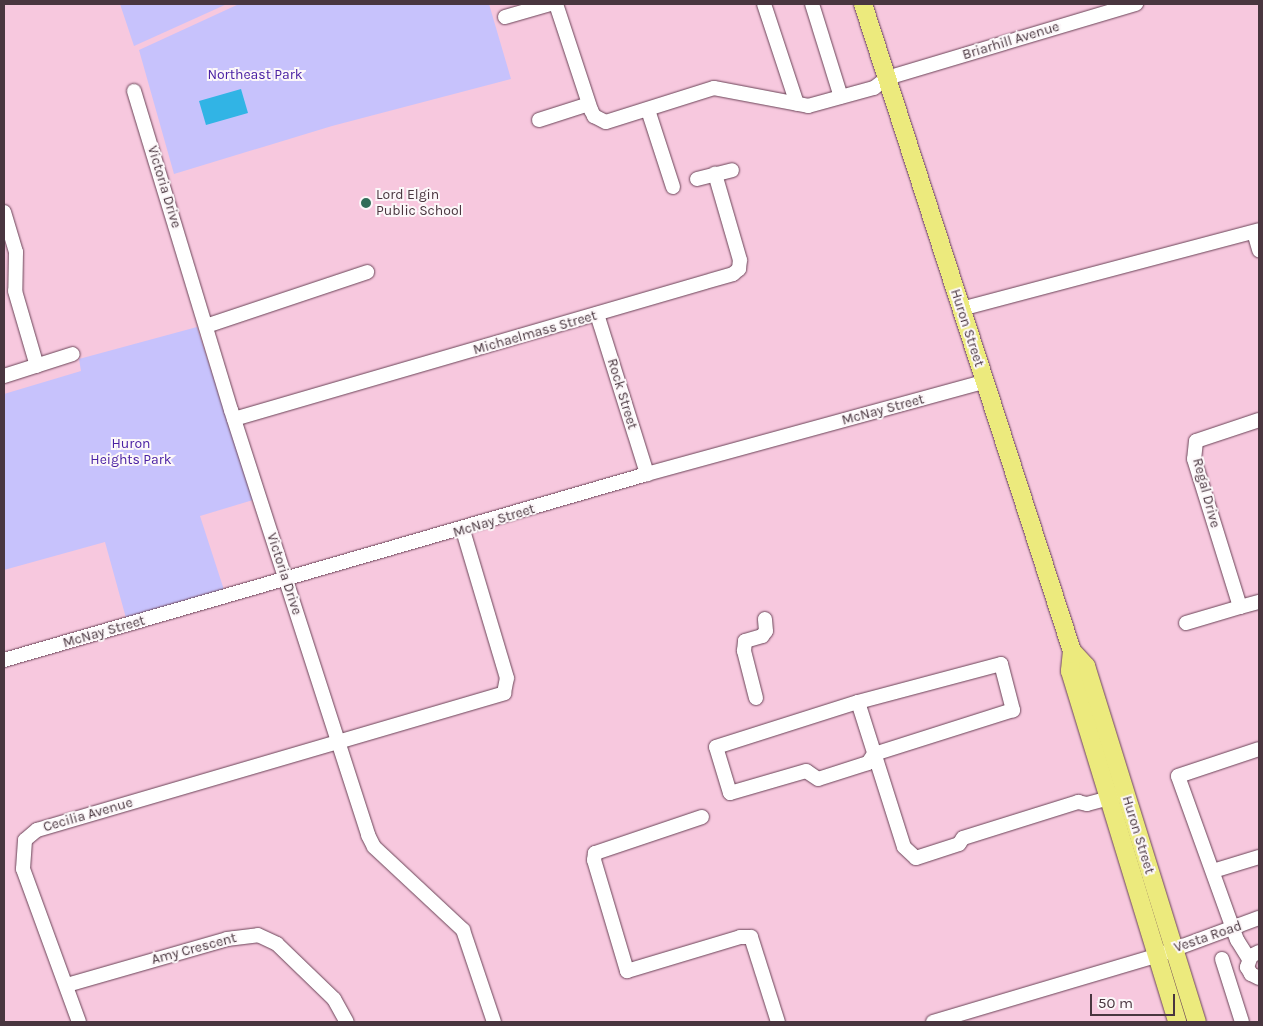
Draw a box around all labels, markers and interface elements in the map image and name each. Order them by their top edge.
street label: Briarhill Avenue [960,18,1062,64]
park label: Northeast Park [207,67,303,83]
street label: Victoria Drive [144,144,184,230]
place label: Lord Elgin Public School [376,187,463,220]
marker: Lord Elgin Public School [360,197,372,209]
street label: Huron Street [947,287,987,369]
street label: Michaelmass Street [471,307,599,359]
street label: Rock Street [603,357,641,431]
street label: McNay Street [840,391,926,429]
park label: Huron Heights Park [90,436,172,468]
street label: Regal Drive [1189,456,1223,530]
street label: McNay Street [451,501,537,541]
street label: Victoria Drive [263,531,305,617]
street label: McNay Street [61,612,147,652]
street label: Cecilia Avenue [41,794,135,836]
street label: Huron Street [1118,794,1158,876]
street label: Vesta Road [1172,918,1244,956]
street label: Amy Crescent [150,930,238,968]
scale bar [1093,984,1178,1016]
text: 50 m [1098,994,1133,1012]

